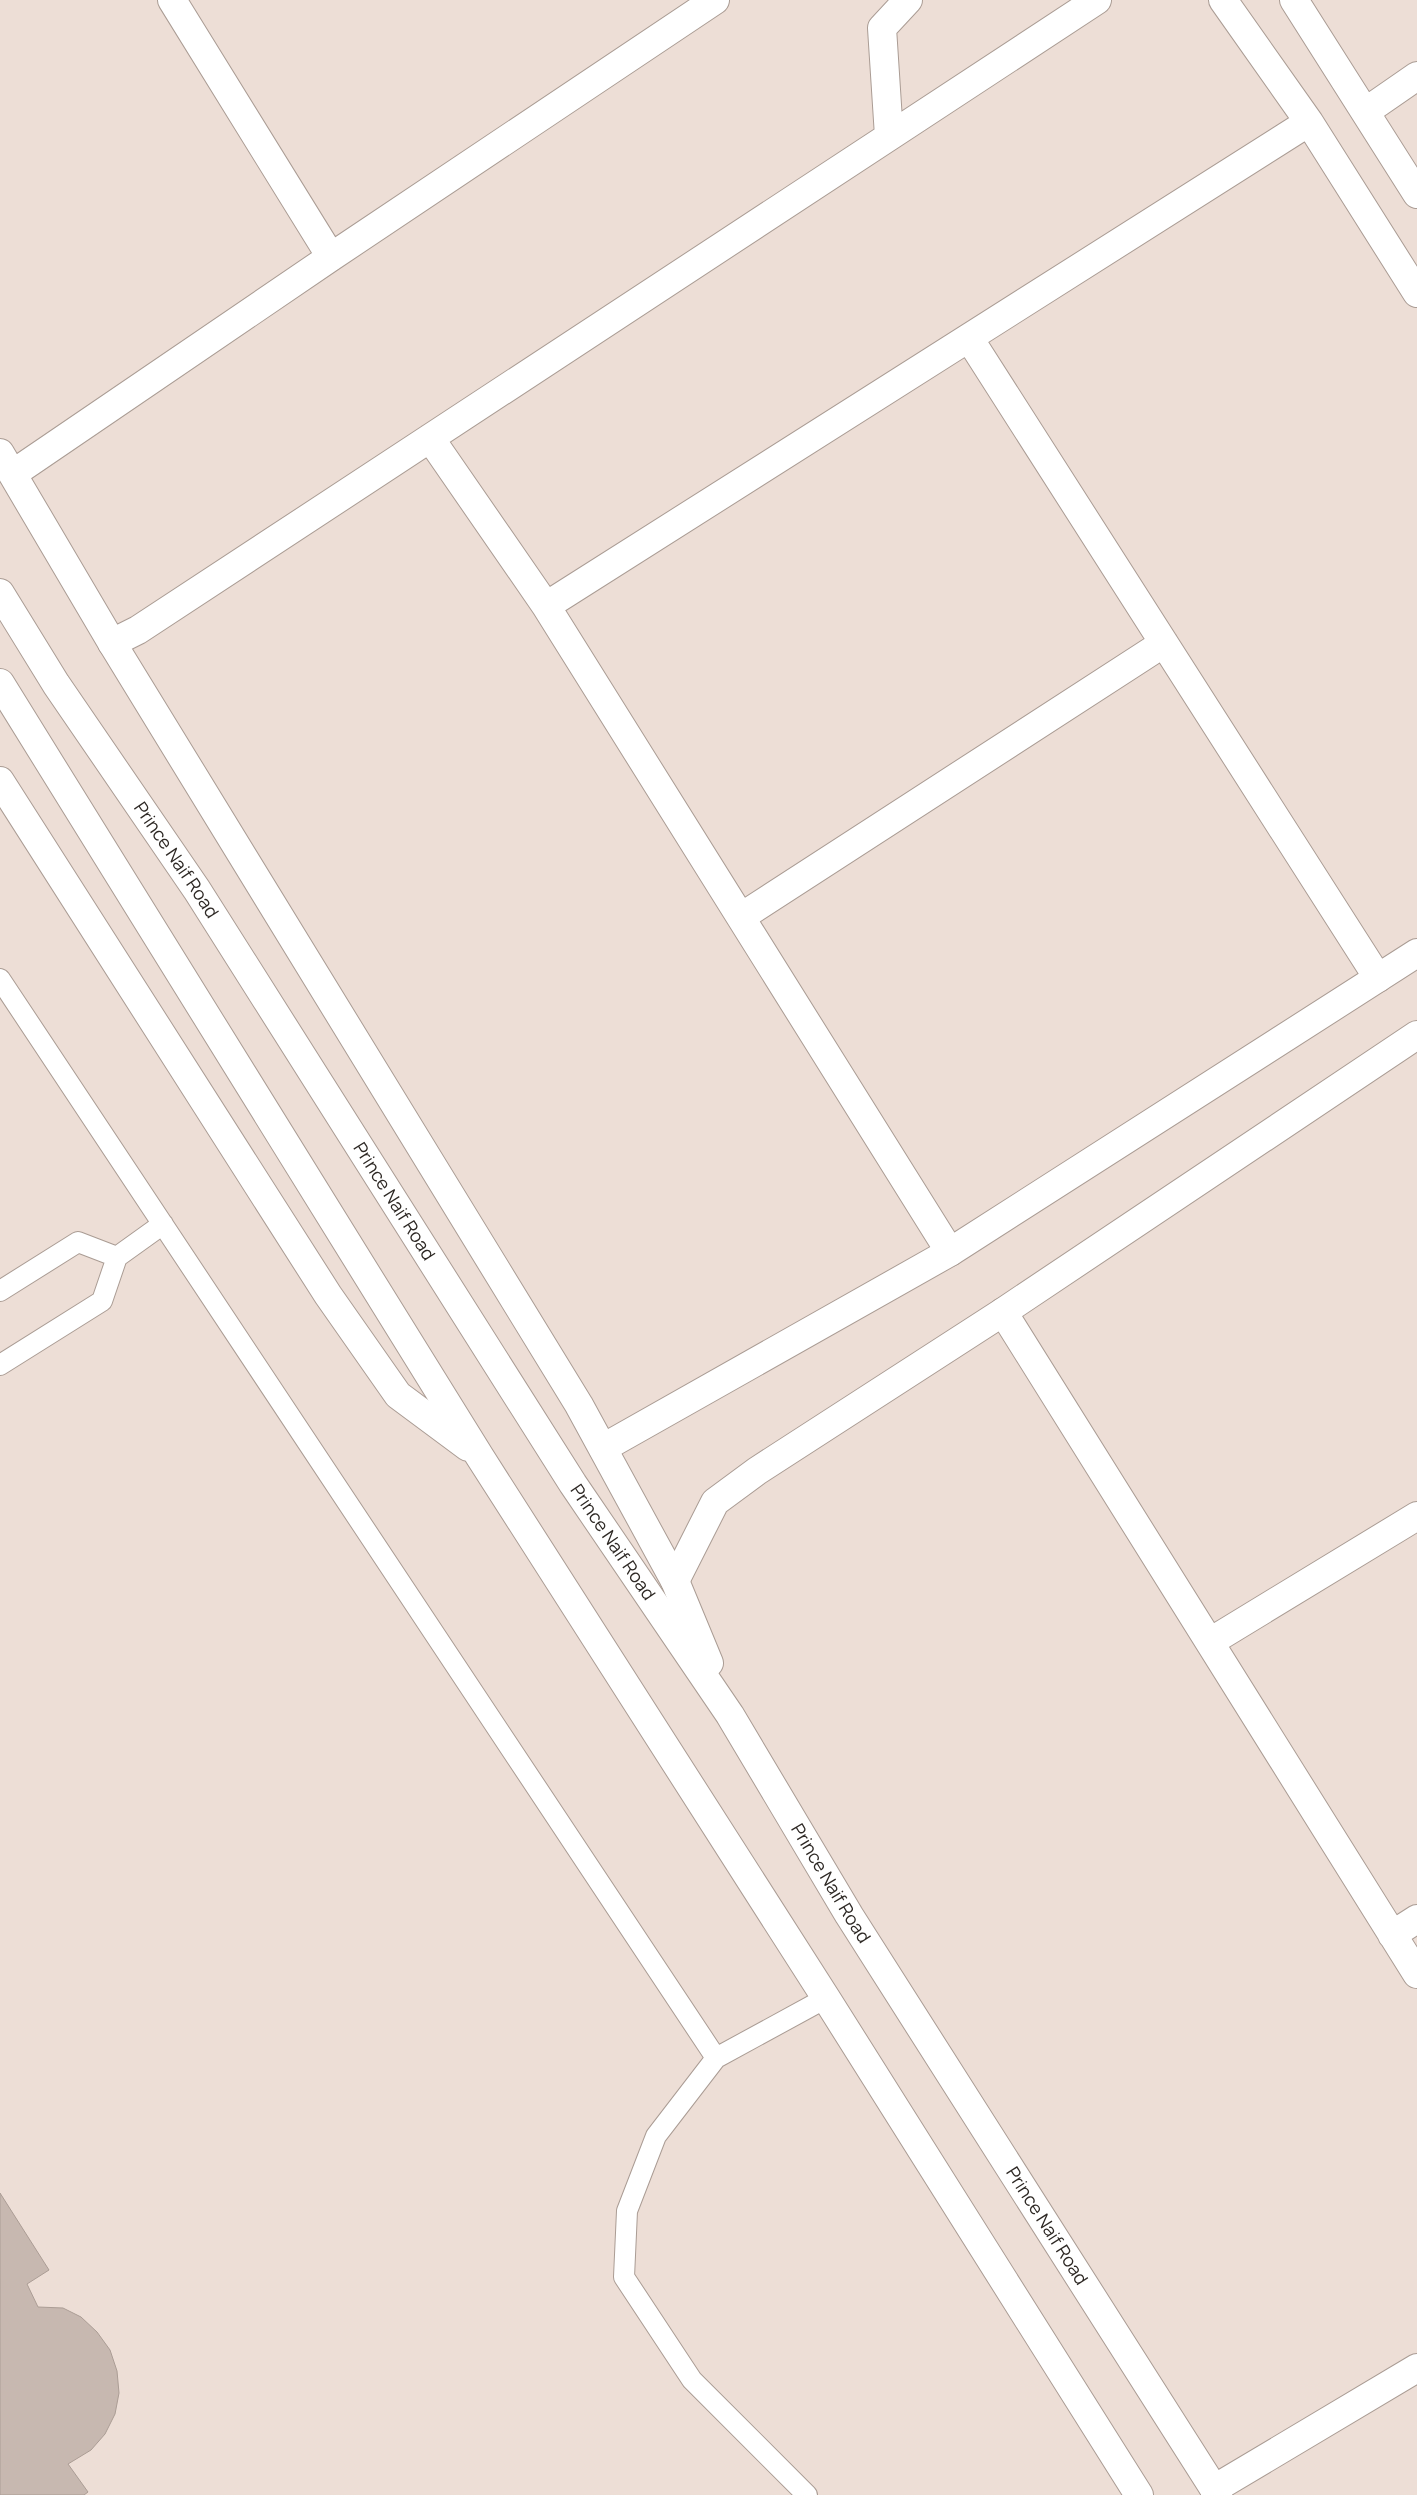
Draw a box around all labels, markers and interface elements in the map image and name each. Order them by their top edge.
street label: Prince Naif Road [129,797,225,922]
street label: Prince Naif Road [349,1137,441,1264]
street label: Prince Naif Road [566,1479,661,1604]
street label: Prince Naif Road [786,1819,877,1947]
street label: Prince Naif Road [1001,2162,1094,2289]

